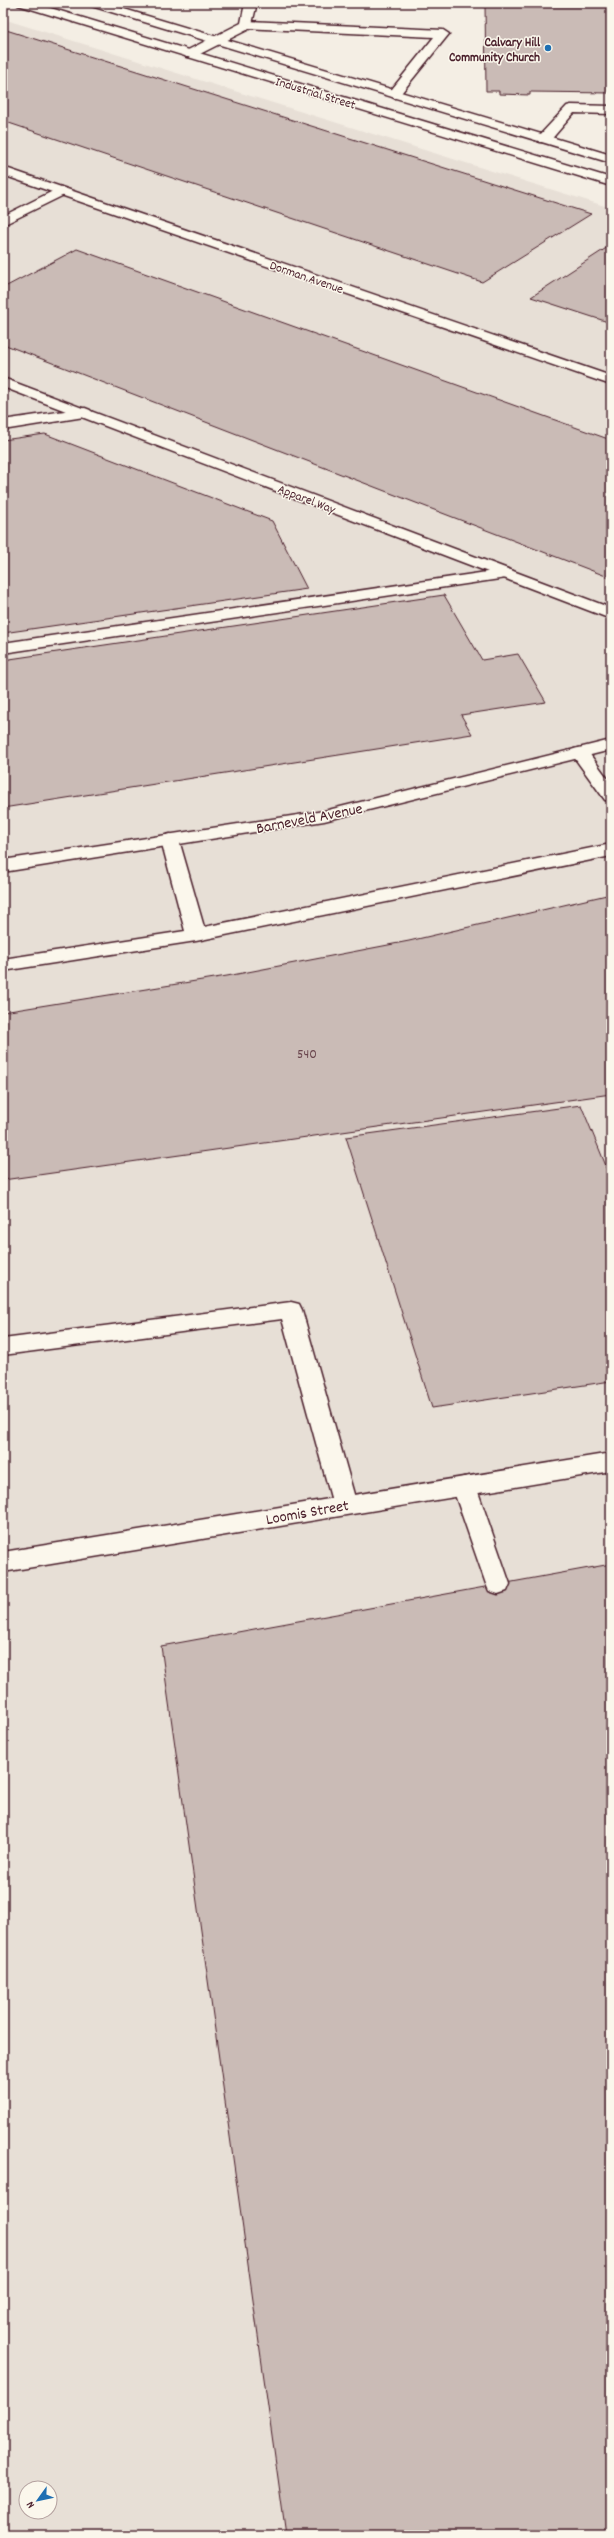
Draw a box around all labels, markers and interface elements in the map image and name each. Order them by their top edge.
place label: Calvary Hill Community Church [449,34,541,68]
marker: Calvary Hill Community Church [543,43,553,53]
street label: Industrial Street [273,73,358,116]
street label: Dorman Avenue [267,257,346,300]
street label: Apparel Way [274,481,338,520]
street label: Barneveld Avenue [254,798,365,841]
house number: 540 [297,1045,317,1065]
street label: Loomis Street [264,1495,351,1532]
north arrow [18,2480,58,2520]
text: N [23,2497,39,2511]

